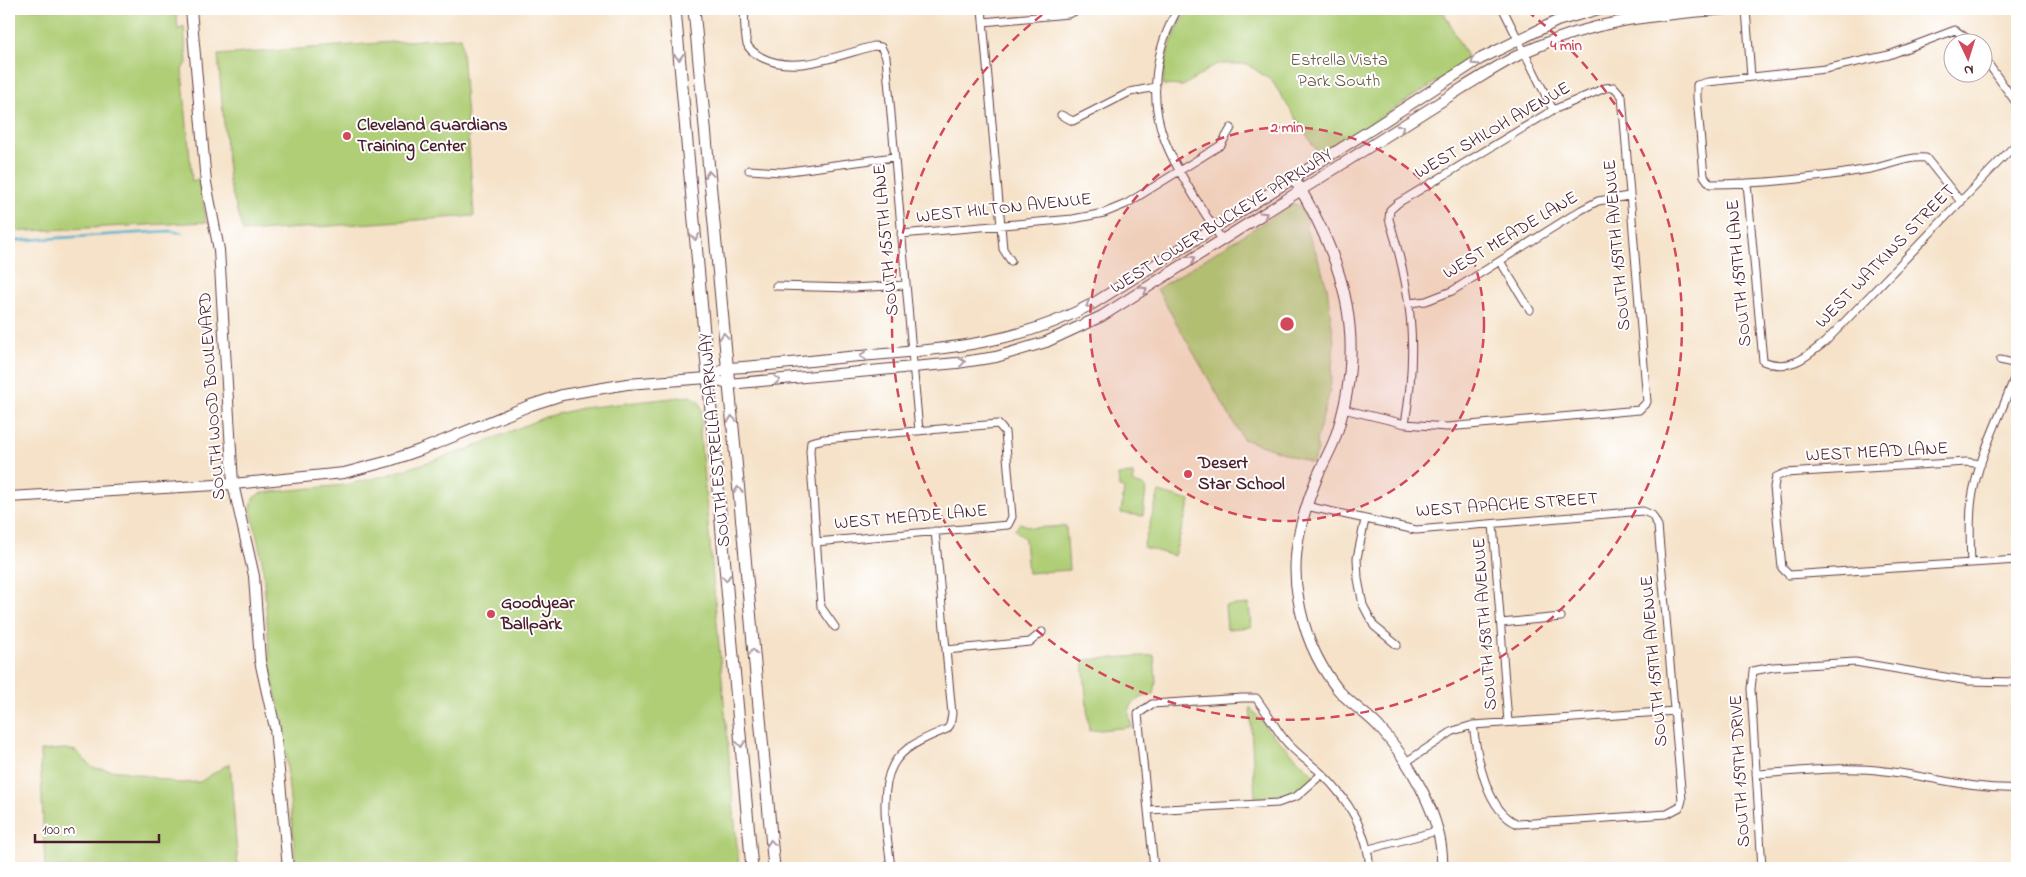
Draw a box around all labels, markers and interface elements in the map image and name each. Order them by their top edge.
north arrow [1944,32,1994,82]
text: 4 min [1549,35,1582,57]
park label: Estrella Vista Park South [1290,48,1388,95]
one-way arrow [673,54,684,62]
one-way arrow [1471,56,1480,66]
text: N [1963,59,1974,80]
street label: WEST SHILOH AVENUE [1410,76,1576,186]
place label: Cleveland Guardians Training Center [357,113,508,161]
text: 2 min [1270,117,1304,139]
one-way arrow [1395,124,1404,134]
marker: Cleveland Guardians Training Center [341,130,353,142]
street label: WEST LOWER BUCKEYE PARKWAY [1106,142,1339,301]
street label: SOUTH 159TH AVENUE [1598,158,1638,332]
street label: SOUTH 155TH LANE [867,163,907,317]
one-way arrow [704,170,715,178]
street label: WEST WATKINS STREET [1810,179,1962,335]
street label: WEST MEADE LANE [1438,185,1584,287]
street label: WEST HILTON AVENUE [915,187,1093,231]
street label: SOUTH 159TH LANE [1721,198,1759,348]
one-way arrow [1258,211,1267,221]
one-way arrow [689,233,700,241]
one-way arrow [1187,256,1196,266]
one-way arrow [1138,287,1147,296]
street label: SOUTH WOOD BOULEVARD [193,291,233,501]
one-way arrow [1085,299,1094,309]
centre of rings [1278,315,1296,333]
street label: SOUTH ESTRELLA PARKWAY [694,331,738,548]
one-way arrow [719,331,730,339]
one-way arrow [859,350,867,361]
one-way arrow [958,357,966,368]
one-way arrow [773,375,781,386]
one-way arrow [727,415,738,423]
street label: WEST MEAD LANE [1805,436,1949,470]
place label: Desert Star School [1197,451,1285,498]
marker: Desert Star School [1182,468,1194,480]
one-way arrow [733,486,744,494]
street label: WEST APACHE STREET [1415,487,1599,525]
street label: WEST MEADE LANE [833,498,989,538]
street label: SOUTH 158TH AVENUE [1467,537,1505,711]
one-way arrow [720,574,731,582]
street label: SOUTH 159TH AVENUE [1635,574,1675,748]
place label: Goodyear Ballpark [500,591,575,638]
marker: Goodyear Ballpark [485,608,497,620]
one-way arrow [747,648,758,656]
street label: SOUTH 159TH DRIVE [1724,694,1758,848]
one-way arrow [735,741,746,749]
scale bar [35,812,159,844]
text: 100 m [42,819,75,841]
one-way arrow [766,838,777,846]

